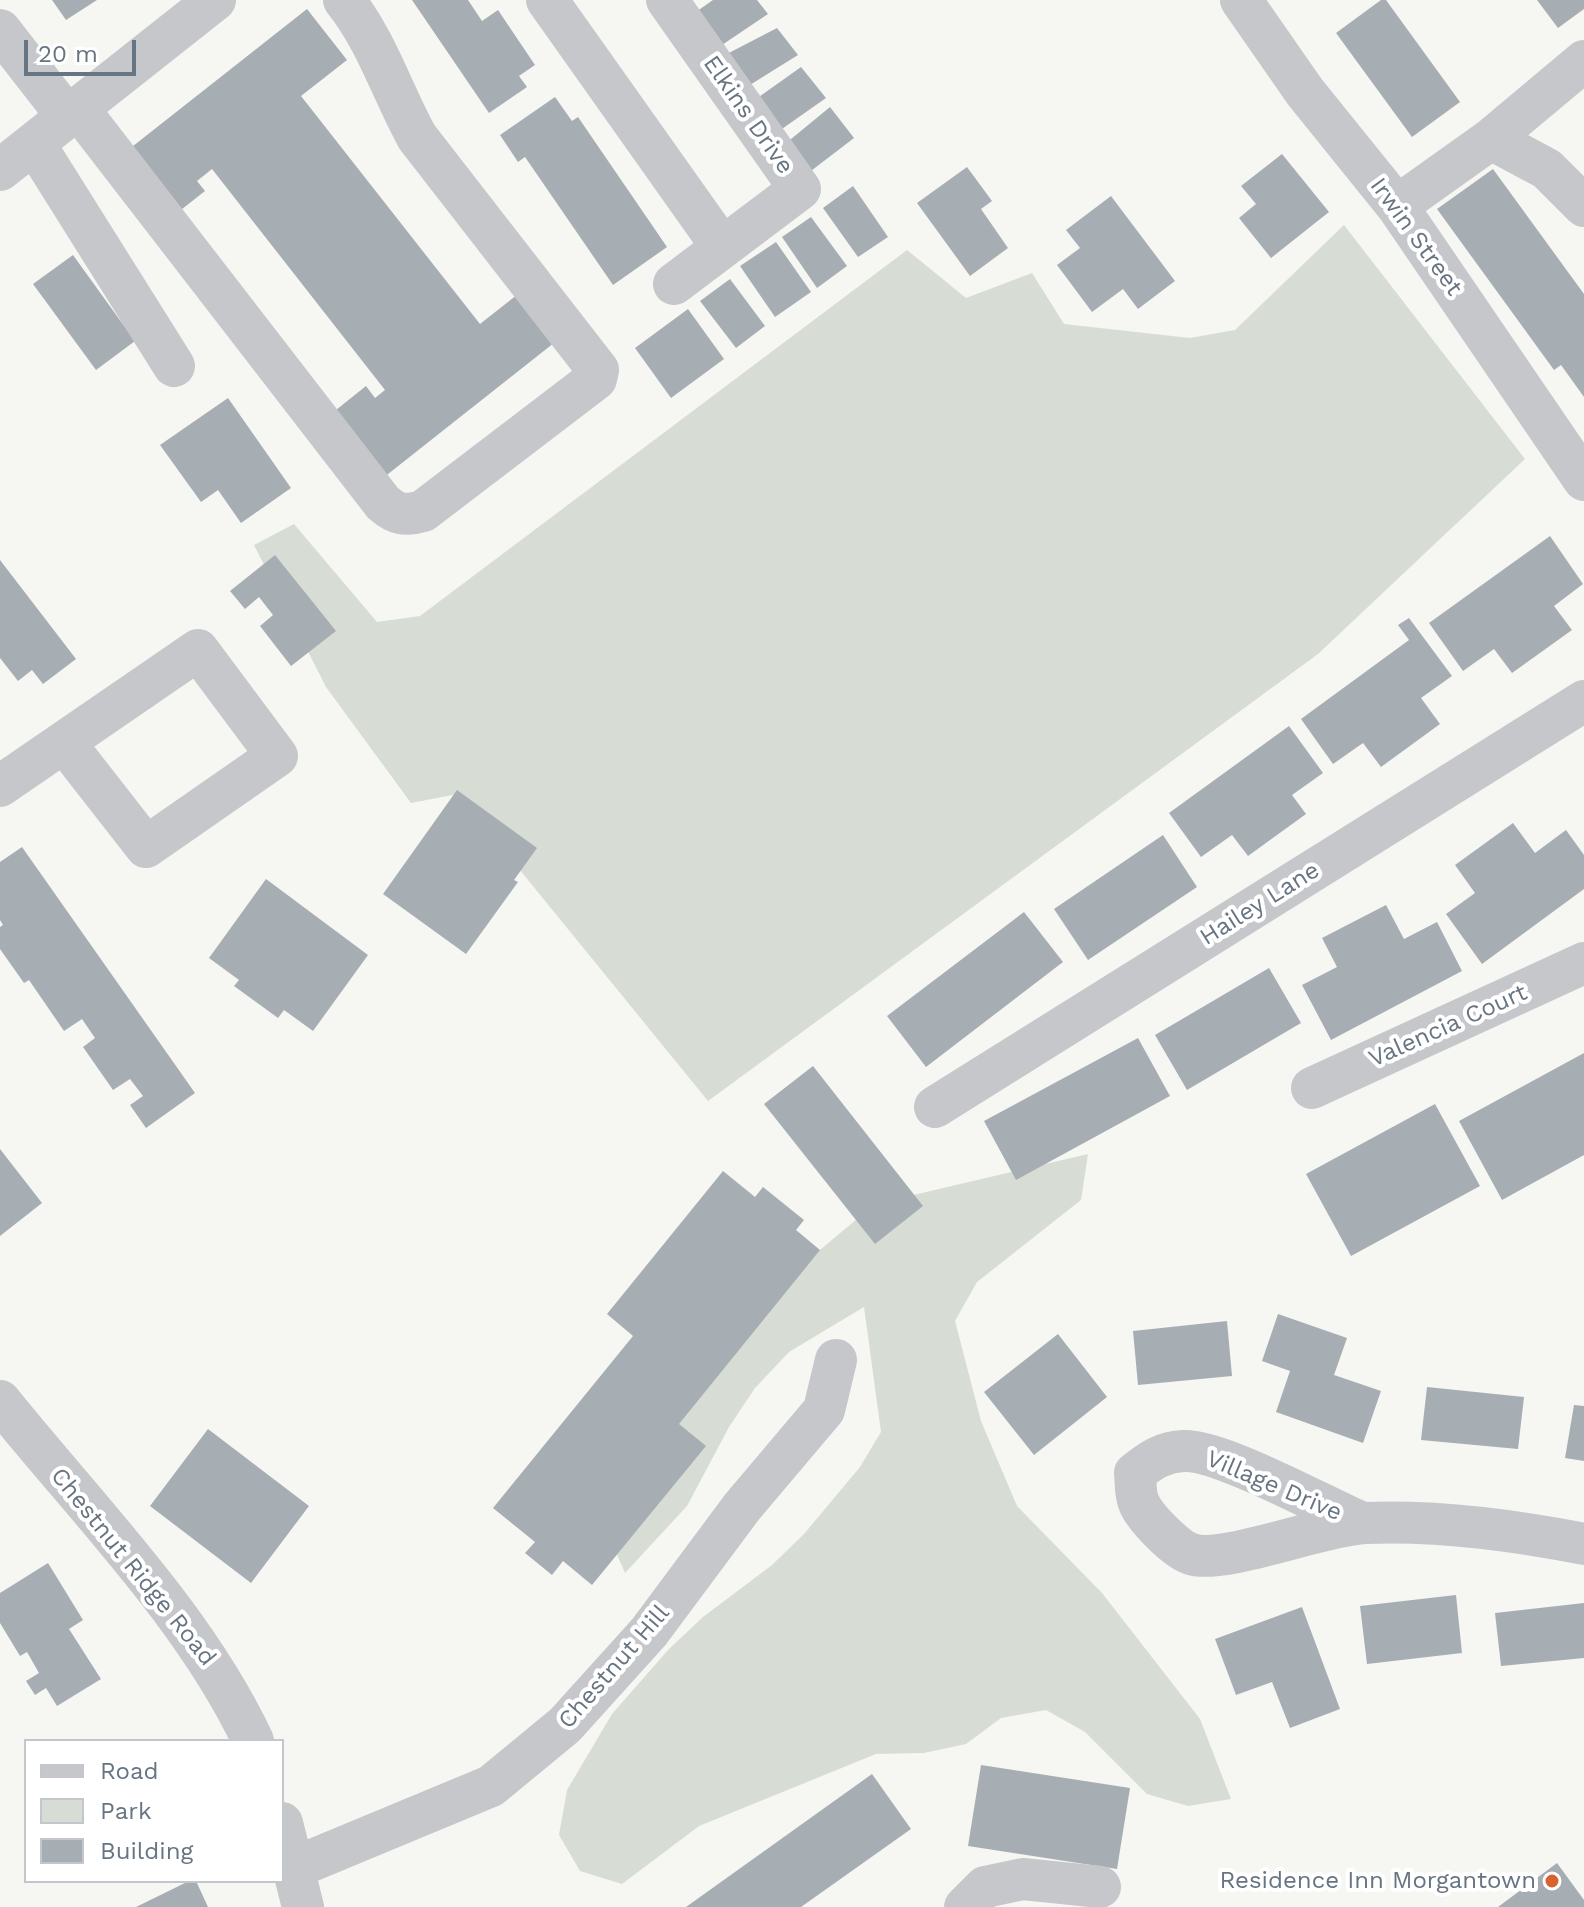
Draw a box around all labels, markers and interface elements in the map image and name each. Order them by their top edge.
scale bar [28,24,140,74]
text: 20 m [38,40,98,68]
street label: Elkins Drive [697,50,799,180]
street label: Irwin Street [1364,173,1468,301]
street label: Hailey Lane [1195,856,1325,952]
street label: Valencia Court [1364,978,1532,1074]
street label: Village Drive [1202,1444,1346,1528]
street label: Chestnut Ridge Road [44,1462,222,1672]
street label: Chestnut Hill [552,1599,676,1735]
legend [24,1739,284,1883]
text: Road [100,1757,159,1785]
text: Park [100,1797,152,1825]
text: Building [100,1837,193,1865]
place label: Residence Inn Morgantown [1220,1867,1536,1895]
marker: Residence Inn Morgantown [1543,1872,1561,1890]

